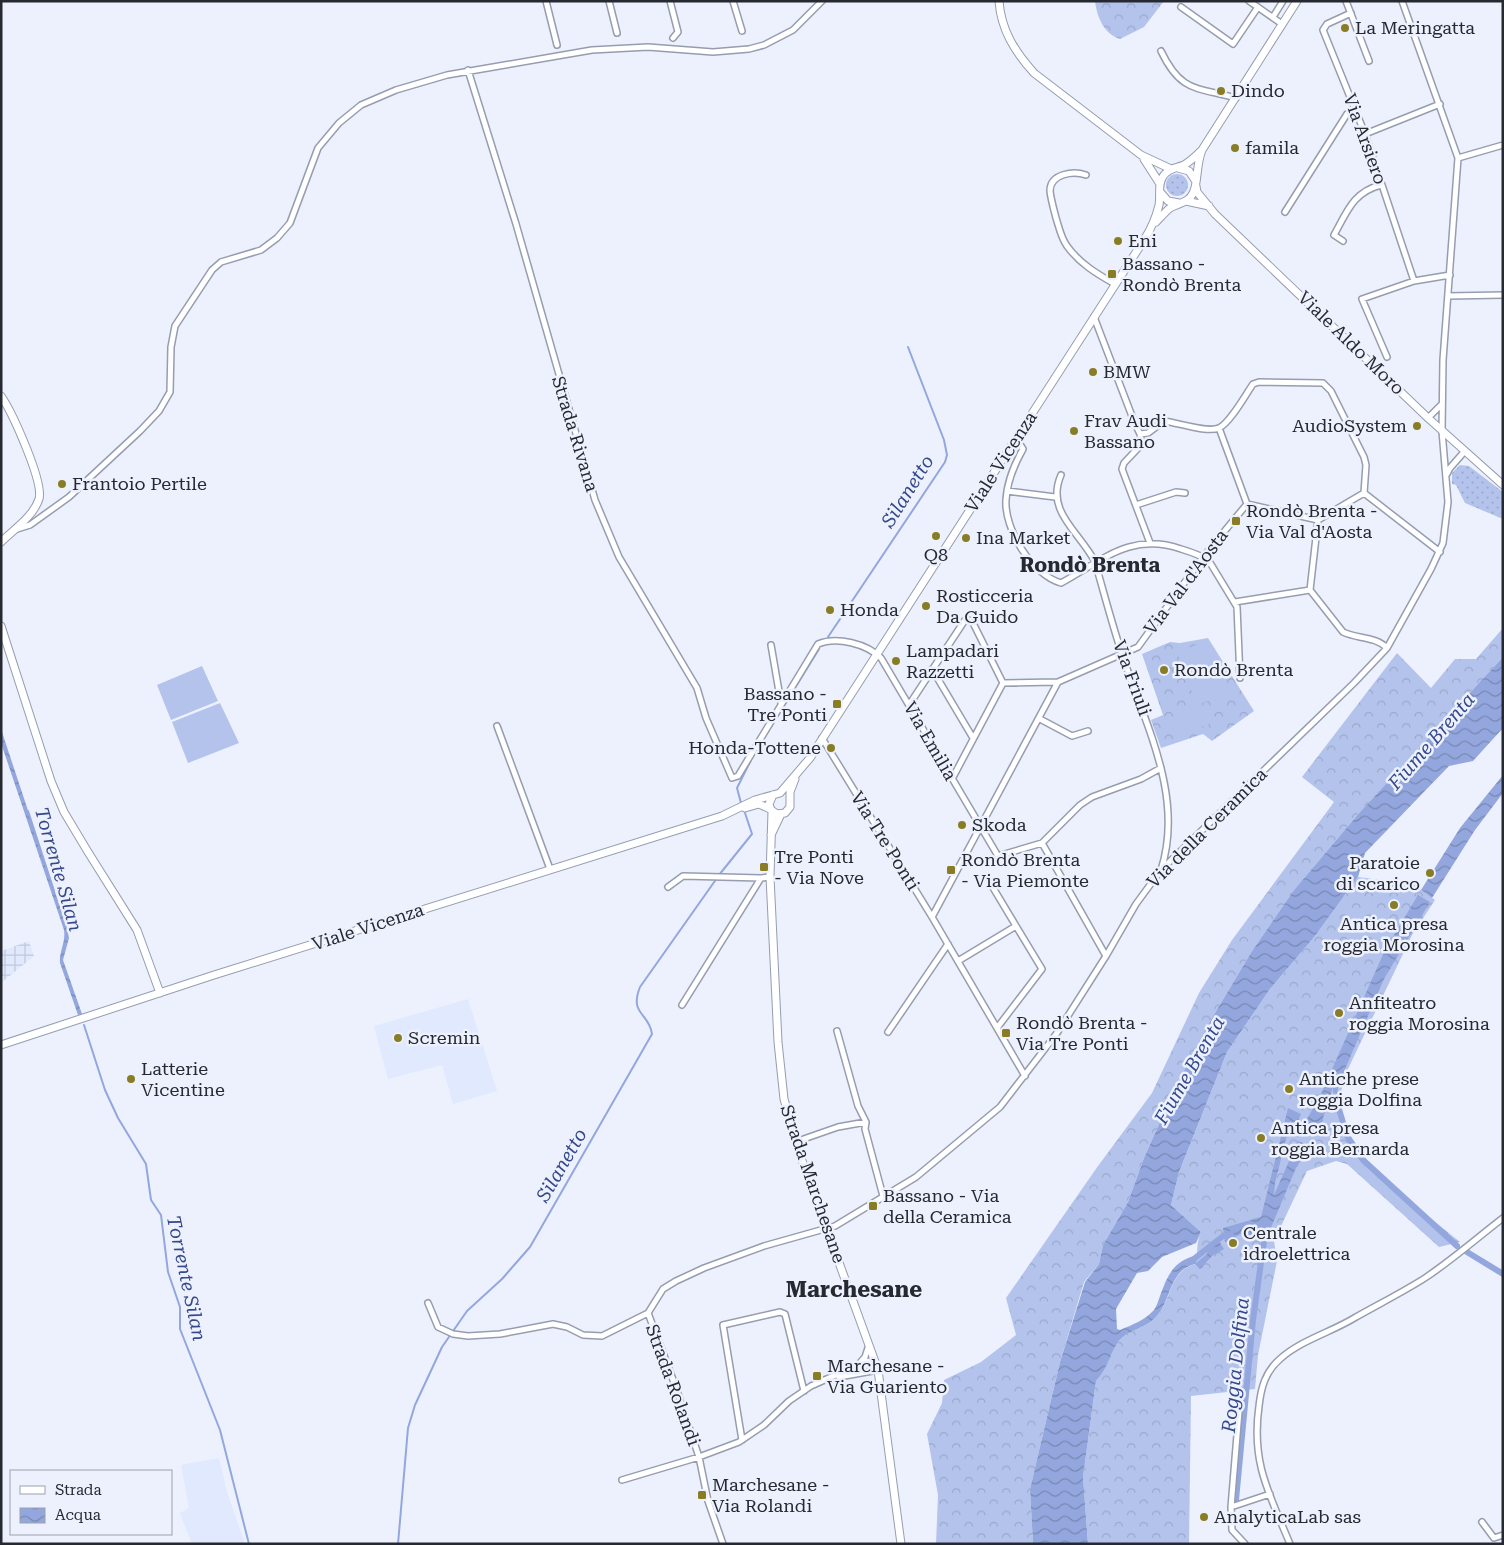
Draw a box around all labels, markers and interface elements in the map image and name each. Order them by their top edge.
place label: La Meringatta [1355,17,1475,38]
marker: La Meringatta [1339,22,1351,34]
place label: Dindo [1231,80,1285,101]
marker: Dindo [1215,85,1227,97]
street label: Via Arsiero [1339,91,1392,187]
place label: famila [1245,137,1299,158]
marker: famila [1229,142,1241,154]
place label: Eni [1128,230,1157,251]
marker: Eni [1112,235,1124,247]
place label: Bassano - Rondò Brenta [1122,253,1241,295]
marker: Bassano - Rondò Brenta [1106,268,1118,280]
street label: Viale Aldo Moro [1294,286,1409,399]
place label: BMW [1103,361,1151,382]
marker: BMW [1087,366,1099,378]
street label: Strada Rivana [548,373,603,494]
street label: Viale Vicenza [960,407,1041,516]
place label: Frav Audi Bassano [1084,410,1167,452]
place label: AudioSystem [1292,415,1407,436]
marker: AudioSystem [1411,420,1423,432]
marker: Frav Audi Bassano [1068,425,1080,437]
water label: Silanetto [876,451,939,533]
place label: Frantoio Pertile [72,473,207,494]
marker: Frantoio Pertile [56,478,68,490]
place label: Rondò Brenta - Via Val d'Aosta [1246,500,1378,542]
marker: Rondò Brenta - Via Val d'Aosta [1230,515,1242,527]
street label: Via Val d'Aosta [1139,525,1232,638]
place label: Ina Market [976,527,1071,548]
marker: Q8 [930,530,942,542]
marker: Ina Market [960,532,972,544]
place label: Q8 [924,544,948,565]
district label: Rondò Brenta [1020,553,1161,577]
place label: Rosticceria Da Guido [936,585,1033,627]
place label: Honda [840,599,899,620]
marker: Rosticceria Da Guido [920,600,932,612]
marker: Honda [824,604,836,616]
street label: Via Friuli [1109,637,1156,719]
place label: Lampadari Razzetti [906,640,999,682]
marker: Lampadari Razzetti [890,655,902,667]
place label: Rondò Brenta [1174,659,1293,680]
marker: Rondò Brenta [1158,664,1170,676]
place label: Bassano - Tre Ponti [743,683,827,725]
water label: Fiume Brenta [1382,688,1480,795]
marker: Bassano - Tre Ponti [831,698,843,710]
street label: Via Emilia [899,698,961,784]
place label: Honda-Tottene [688,737,821,758]
marker: Honda-Tottene [825,742,837,754]
street label: Via della Ceramica [1142,763,1271,892]
street label: Via Tre Ponti [847,787,924,894]
water label: Torrente Silan [30,804,87,934]
place label: Skoda [972,814,1027,835]
marker: Skoda [956,819,968,831]
place label: Tre Ponti - Via Nove [774,846,864,888]
place label: Rondò Brenta - Via Piemonte [961,849,1089,891]
place label: Paratoie di scarico [1336,852,1420,894]
marker: Tre Ponti - Via Nove [758,861,770,873]
marker: Rondò Brenta - Via Piemonte [945,864,957,876]
marker: Paratoie di scarico [1424,867,1436,879]
street label: Viale Vicenza [309,899,427,954]
marker: Antica presa roggia Morosina [1388,899,1400,911]
place label: Antica presa roggia Morosina [1324,913,1465,955]
place label: Anfiteatro roggia Morosina [1349,992,1490,1034]
marker: Anfiteatro roggia Morosina [1333,1007,1345,1019]
place label: Rondò Brenta - Via Tre Ponti [1016,1012,1148,1054]
water label: Fiume Brenta [1149,1012,1230,1129]
place label: Scremin [408,1027,481,1048]
marker: Rondò Brenta - Via Tre Ponti [1000,1027,1012,1039]
marker: Scremin [392,1032,404,1044]
place label: Latterie Vicentine [141,1058,225,1100]
place label: Antiche prese roggia Dolfina [1299,1068,1422,1110]
marker: Latterie Vicentine [125,1073,137,1085]
marker: Antiche prese roggia Dolfina [1283,1083,1295,1095]
street label: Strada Marchesane [777,1102,850,1266]
place label: Antica presa roggia Bernarda [1271,1117,1409,1159]
water label: Silanetto [531,1124,592,1207]
marker: Antica presa roggia Bernarda [1255,1132,1267,1144]
place label: Bassano - Via della Ceramica [883,1185,1012,1227]
marker: Bassano - Via della Ceramica [867,1200,879,1212]
water label: Torrente Silan [162,1213,211,1343]
place label: Centrale idroelettrica [1243,1222,1351,1264]
marker: Centrale idroelettrica [1227,1237,1239,1249]
district label: Marchesane [786,1277,922,1302]
water label: Roggia Dolfina [1217,1296,1254,1435]
street label: Strada Rolandi [642,1321,705,1449]
place label: Marchesane - Via Guariento [827,1355,947,1397]
marker: Marchesane - Via Guariento [811,1370,823,1382]
legend [10,1470,172,1535]
place label: Marchesane - Via Rolandi [712,1474,830,1516]
text: Strada [55,1481,102,1499]
marker: Marchesane - Via Rolandi [696,1489,708,1501]
text: Acqua [55,1506,101,1524]
place label: AnalyticaLab sas [1214,1506,1361,1527]
marker: AnalyticaLab sas [1198,1511,1210,1523]

